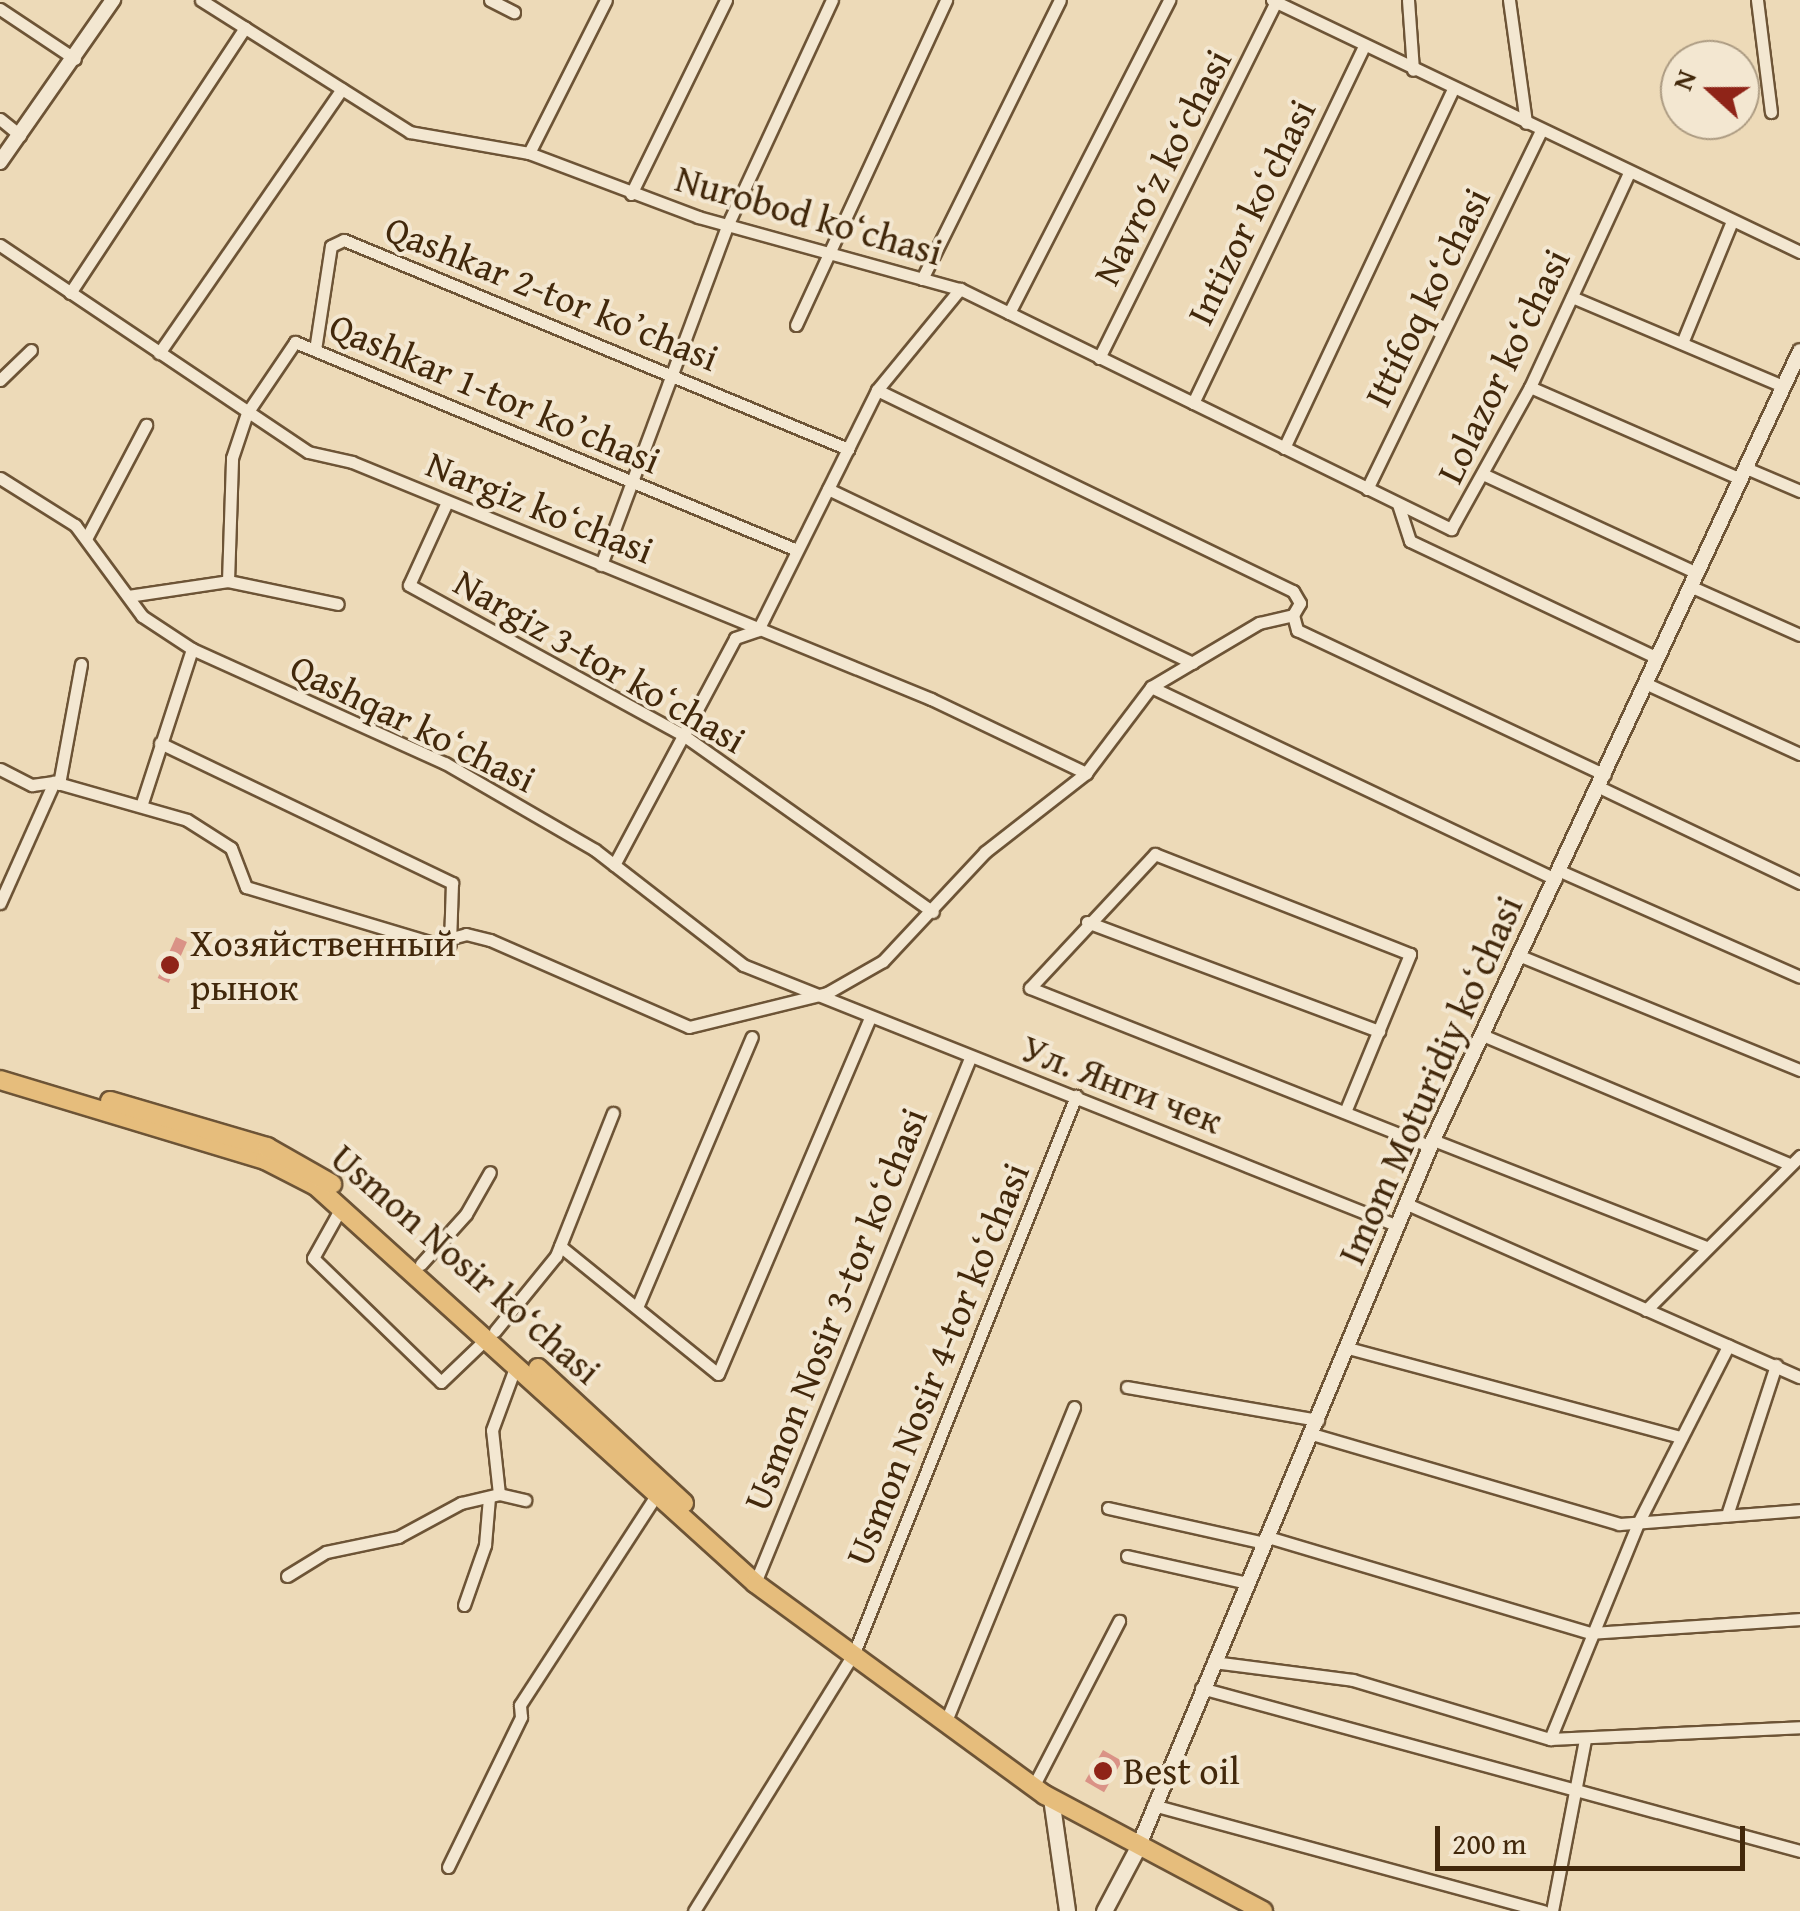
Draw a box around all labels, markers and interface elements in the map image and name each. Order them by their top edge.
north arrow [1660,40,1760,140]
street label: Navro‘z ko‘chasi [1083,42,1241,292]
text: N [1661,64,1706,96]
street label: Intizor koʻchasi [1177,92,1325,332]
street label: Nurobod koʻchasi [670,155,948,275]
street label: Ittifoq ko‘chasi [1354,180,1500,414]
street label: Qashkar 2-tor koʼchasi [379,205,725,381]
street label: Lolazor ko‘chasi [1427,241,1579,491]
street label: Qashkar 1-tor koʼchasi [323,303,667,483]
street label: Nargiz koʻchasi [420,441,660,573]
street label: Nargiz 3-tor koʻchasi [446,559,754,763]
street label: Qashqar koʻchasi [283,644,543,802]
street label: Imom Moturidiy koʻchasi [1328,889,1532,1271]
place label: Хозяйственный рынок [190,920,456,1009]
marker: Хозяйственный рынок [159,954,181,976]
street label: Ул. Янги чек [1015,1025,1229,1143]
street label: Usmon Nosir 3-tor koʻchasi [733,1101,937,1517]
street label: Usmon Nosir ko‘chasi [322,1134,610,1394]
street label: Usmon Nosir 4-tor koʻchasi [835,1156,1039,1572]
place label: Best oil [1123,1748,1240,1794]
marker: Best oil [1092,1760,1114,1782]
scale bar [1440,1806,1750,1868]
text: 200 m [1452,1821,1526,1865]

